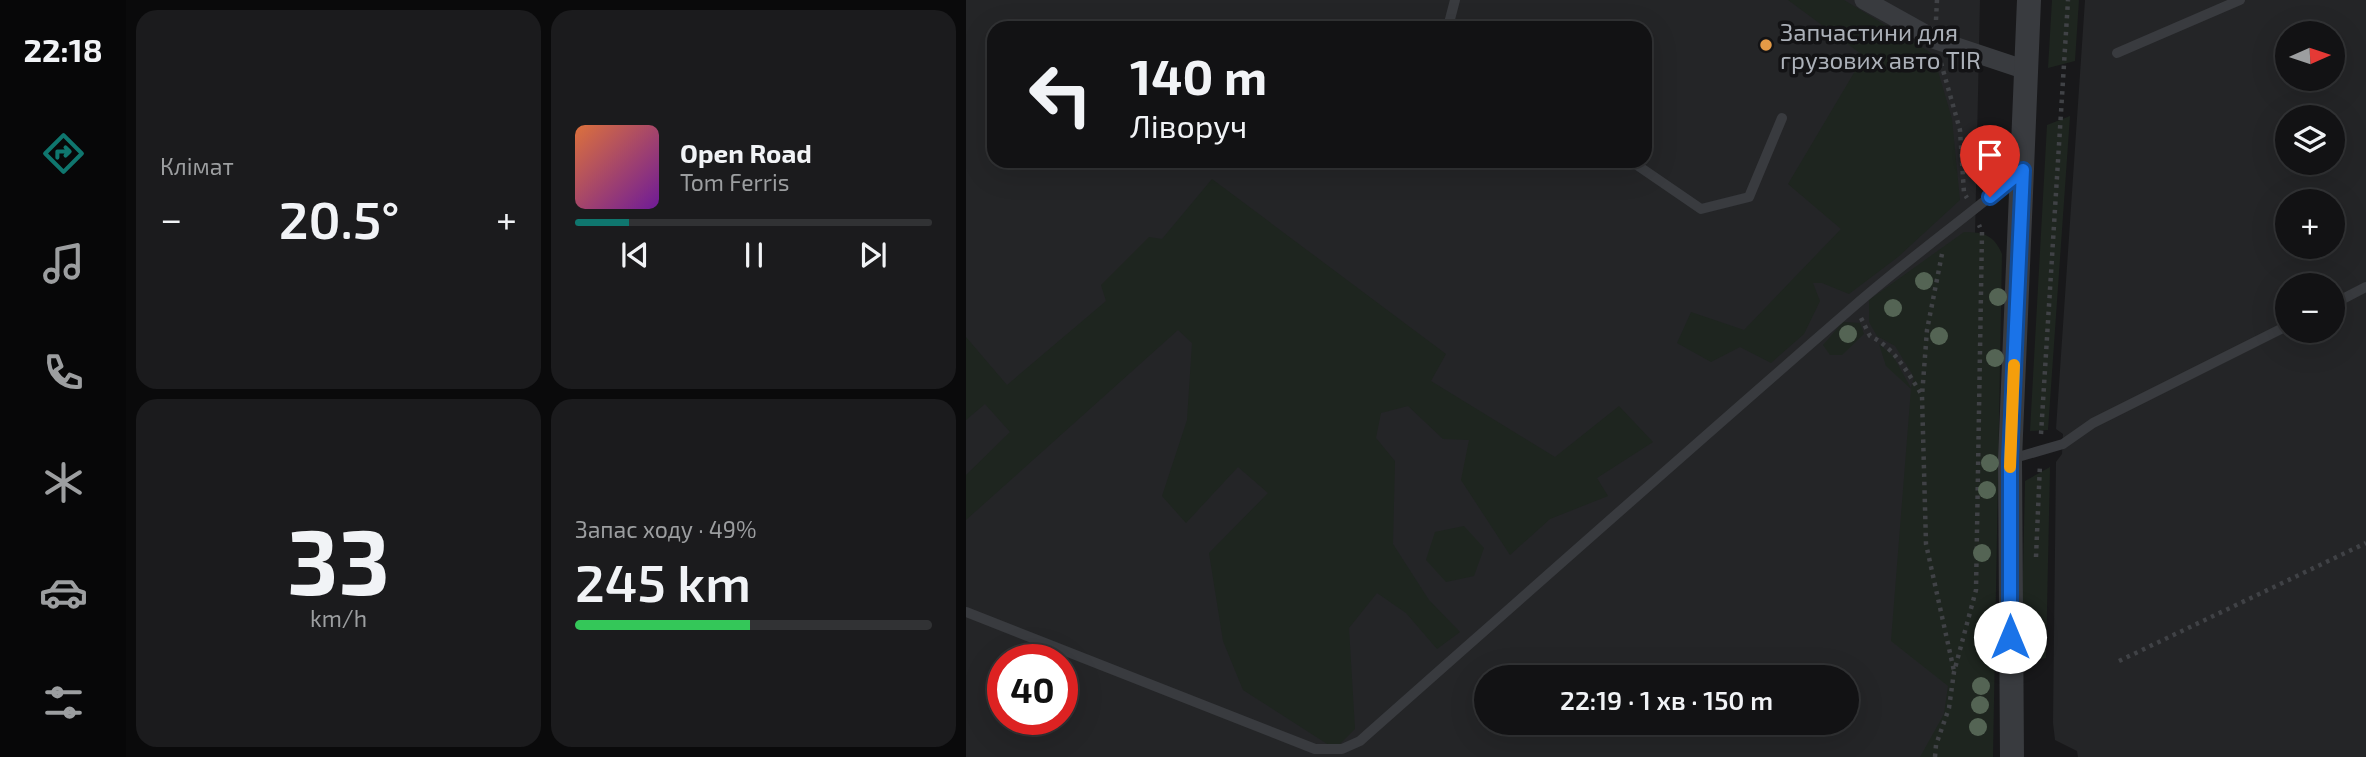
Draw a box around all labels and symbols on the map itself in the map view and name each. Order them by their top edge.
place label: Запчастини для грузових авто TIR [1780,17,1981,75]
north arrow [2275,21,2345,91]
marker: Запчастини для грузових авто TIR [1758,37,1774,53]
pin [1960,125,2020,197]
position arrow [1973,600,2047,674]
speed limit sign: 40 [987,644,1078,735]

